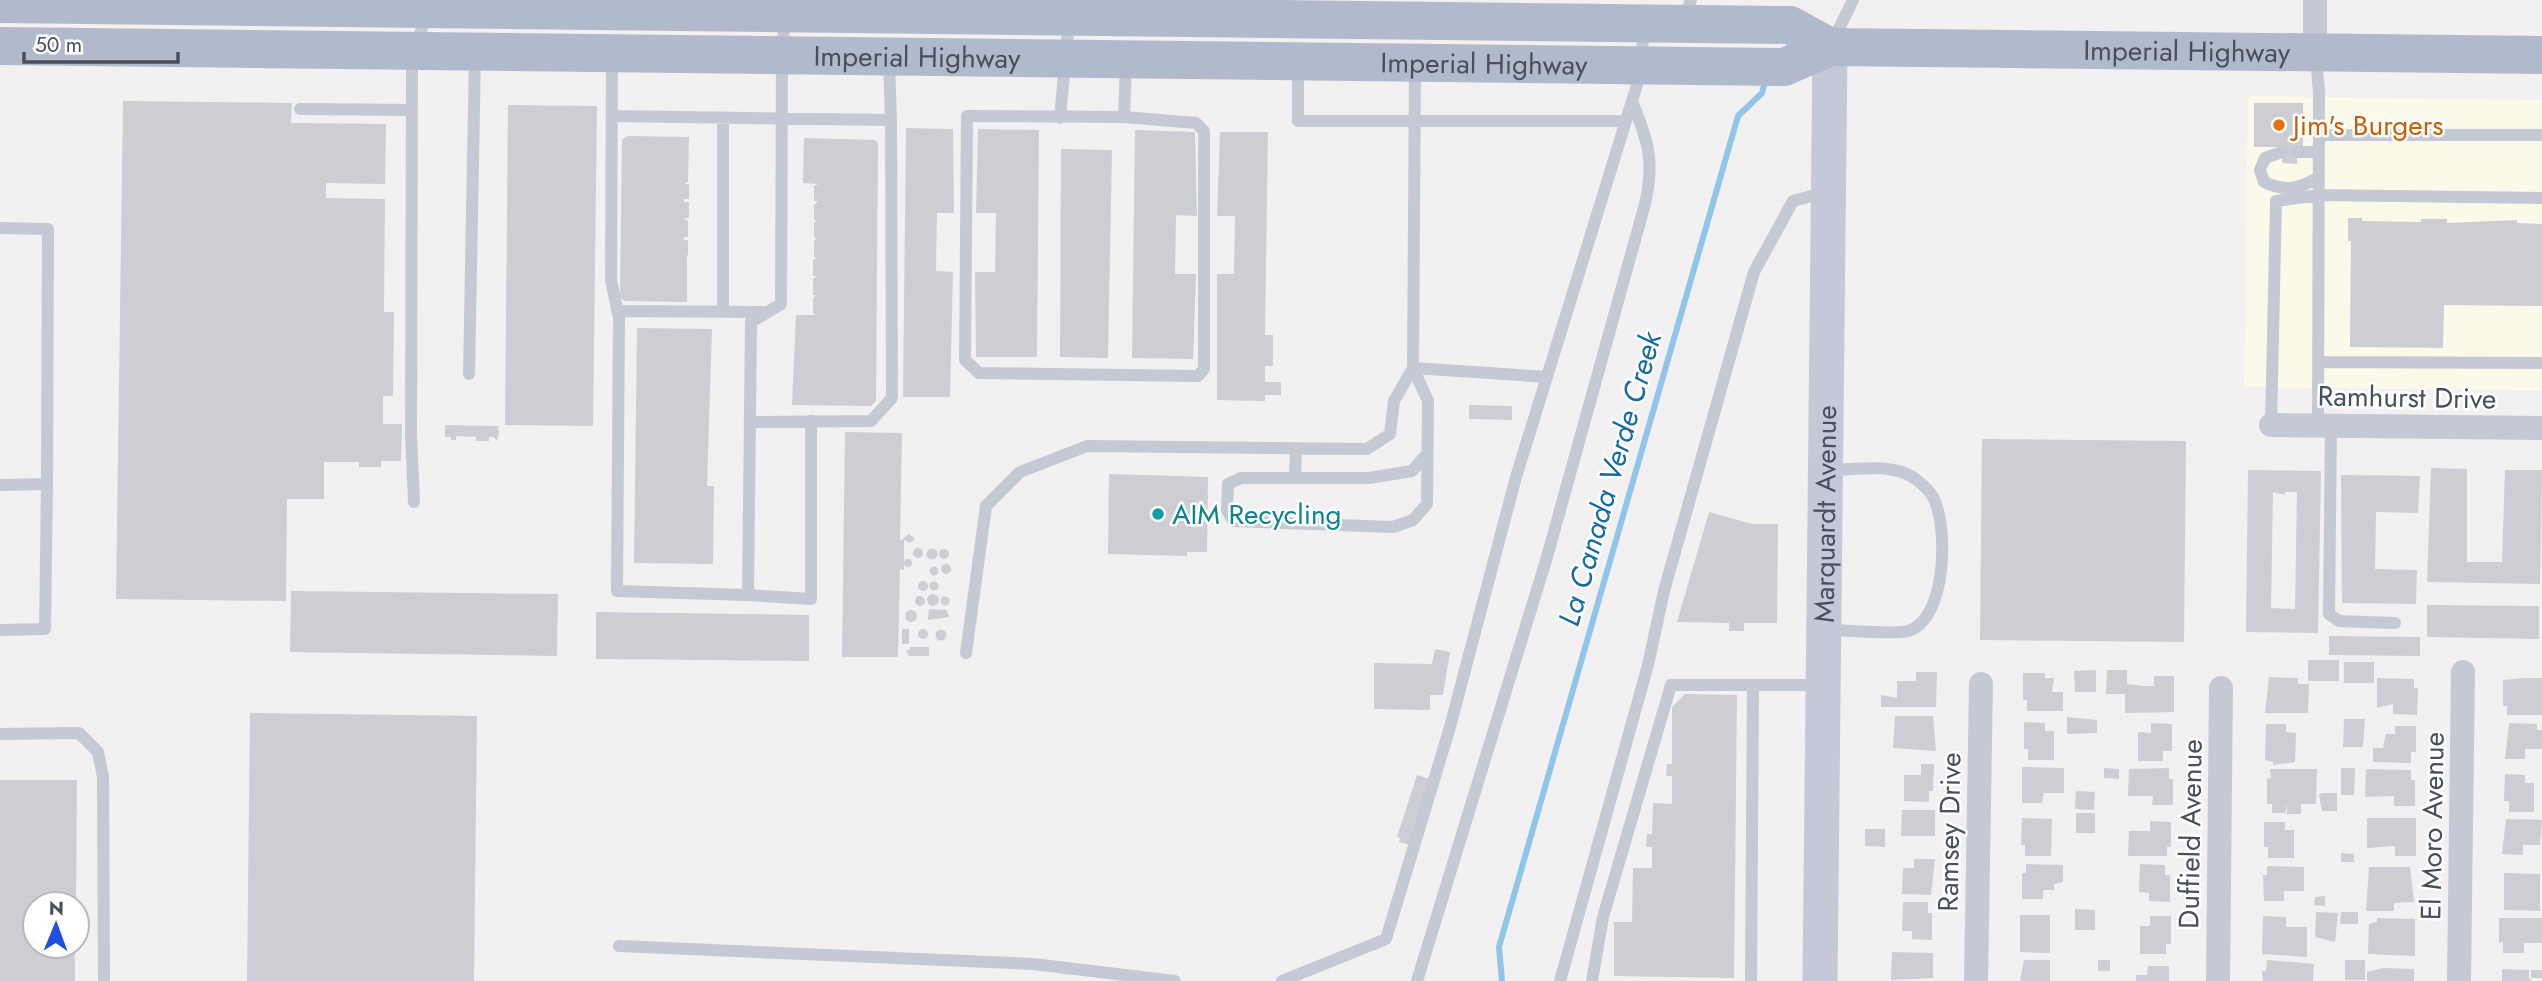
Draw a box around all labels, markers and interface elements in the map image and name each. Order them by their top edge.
scale bar [24,21,178,65]
text: 50 m [35,30,82,60]
street label: Imperial Highway [2083,30,2291,73]
street label: Imperial Highway [813,36,1021,79]
street label: Imperial Highway [1380,42,1588,86]
place label: Jim's Burgers [2289,105,2444,146]
marker: Jim's Burgers [2271,117,2287,133]
water label: La Canada Verde Creek [1547,326,1672,631]
street label: Ramhurst Drive [2317,375,2497,420]
street label: Marquardt Avenue [1804,405,1847,623]
place label: AIM Recycling [1172,494,1342,535]
marker: AIM Recycling [1150,506,1166,522]
street label: El Moro Avenue [2410,732,2455,921]
street label: Duffield Avenue [2168,739,2213,929]
street label: Ramsey Drive [1928,752,1971,912]
north arrow [21,890,91,960]
text: N [49,895,64,922]

